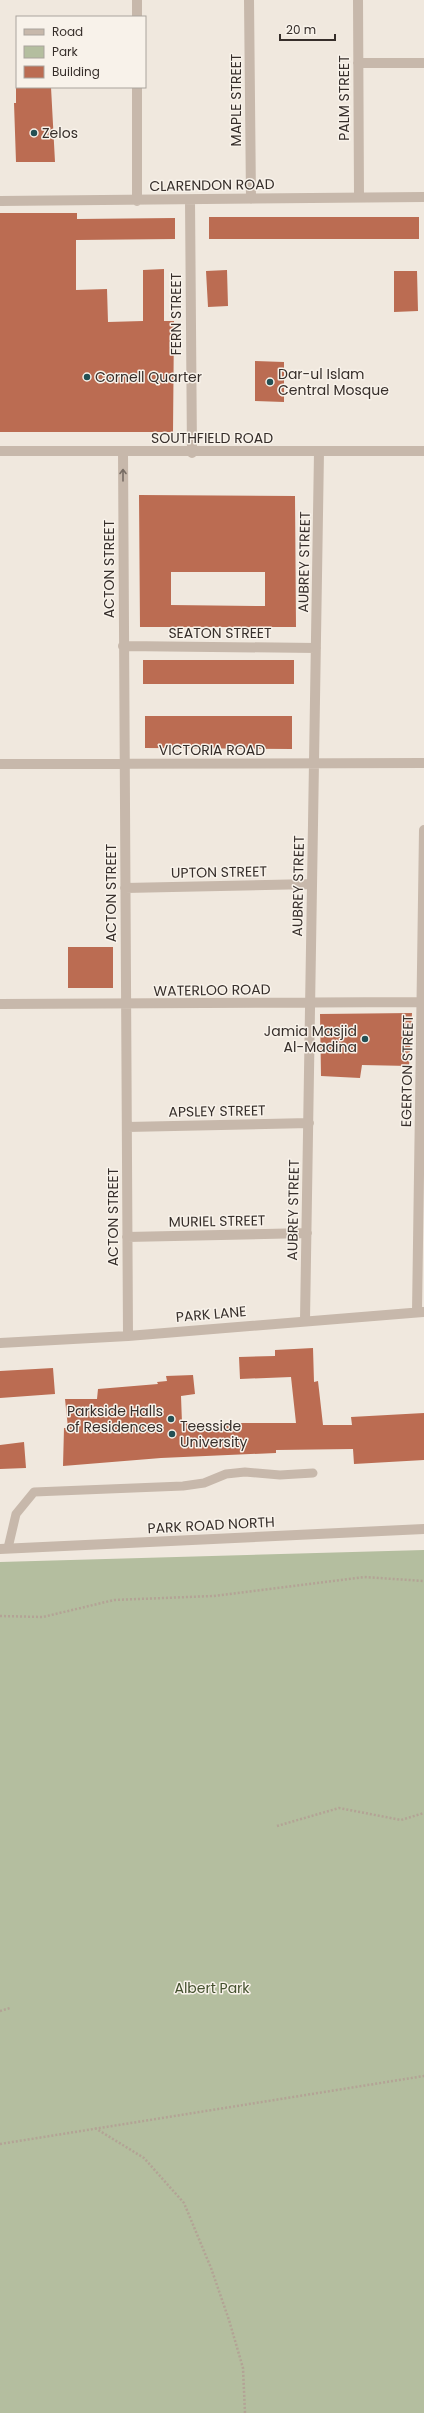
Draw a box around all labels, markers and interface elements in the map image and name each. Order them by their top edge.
legend [16,16,146,88]
scale bar [280,16,335,42]
text: 20 m [286,21,316,38]
text: Road [52,23,83,40]
text: Park [52,43,79,60]
street label: MAPLE STREET [226,53,246,146]
street label: PALM STREET [334,55,354,141]
text: Building [52,63,100,80]
place label: Zelos [42,123,78,143]
marker: Zelos [29,128,39,138]
street label: CLARENDON ROAD [149,174,275,196]
street label: FERN STREET [166,272,186,355]
place label: Dar-ul Islam Central Mosque [278,364,389,400]
place label: Cornell Quarter [95,367,202,387]
marker: Cornell Quarter [82,372,92,382]
marker: Dar-ul Islam Central Mosque [265,377,275,387]
street label: SOUTHFIELD ROAD [151,428,273,448]
one-way arrow [119,469,127,482]
street label: AUBREY STREET [293,511,315,613]
street label: ACTON STREET [99,519,119,618]
street label: SEATON STREET [168,623,272,643]
street label: VICTORIA ROAD [159,740,265,760]
street label: AUBREY STREET [287,835,309,937]
street label: ACTON STREET [101,843,121,942]
street label: UPTON STREET [171,861,268,883]
street label: WATERLOO ROAD [153,979,271,1001]
street label: EGERTON STREET [396,1014,418,1127]
place label: Jamia Masjid Al-Madina [264,1021,357,1057]
marker: Jamia Masjid Al-Madina [360,1034,370,1044]
street label: APSLEY STREET [168,1100,266,1122]
street label: AUBREY STREET [282,1159,304,1261]
street label: ACTON STREET [103,1167,123,1266]
street label: MURIEL STREET [168,1210,266,1232]
street label: PARK LANE [175,1301,247,1327]
place label: Parkside Halls of Residences [66,1401,163,1437]
marker: Parkside Halls of Residences [166,1414,176,1424]
place label: Teesside University [180,1416,247,1452]
marker: Teesside University [167,1429,177,1439]
street label: PARK ROAD NORTH [147,1512,275,1538]
park label: Albert Park [174,1978,250,1998]

